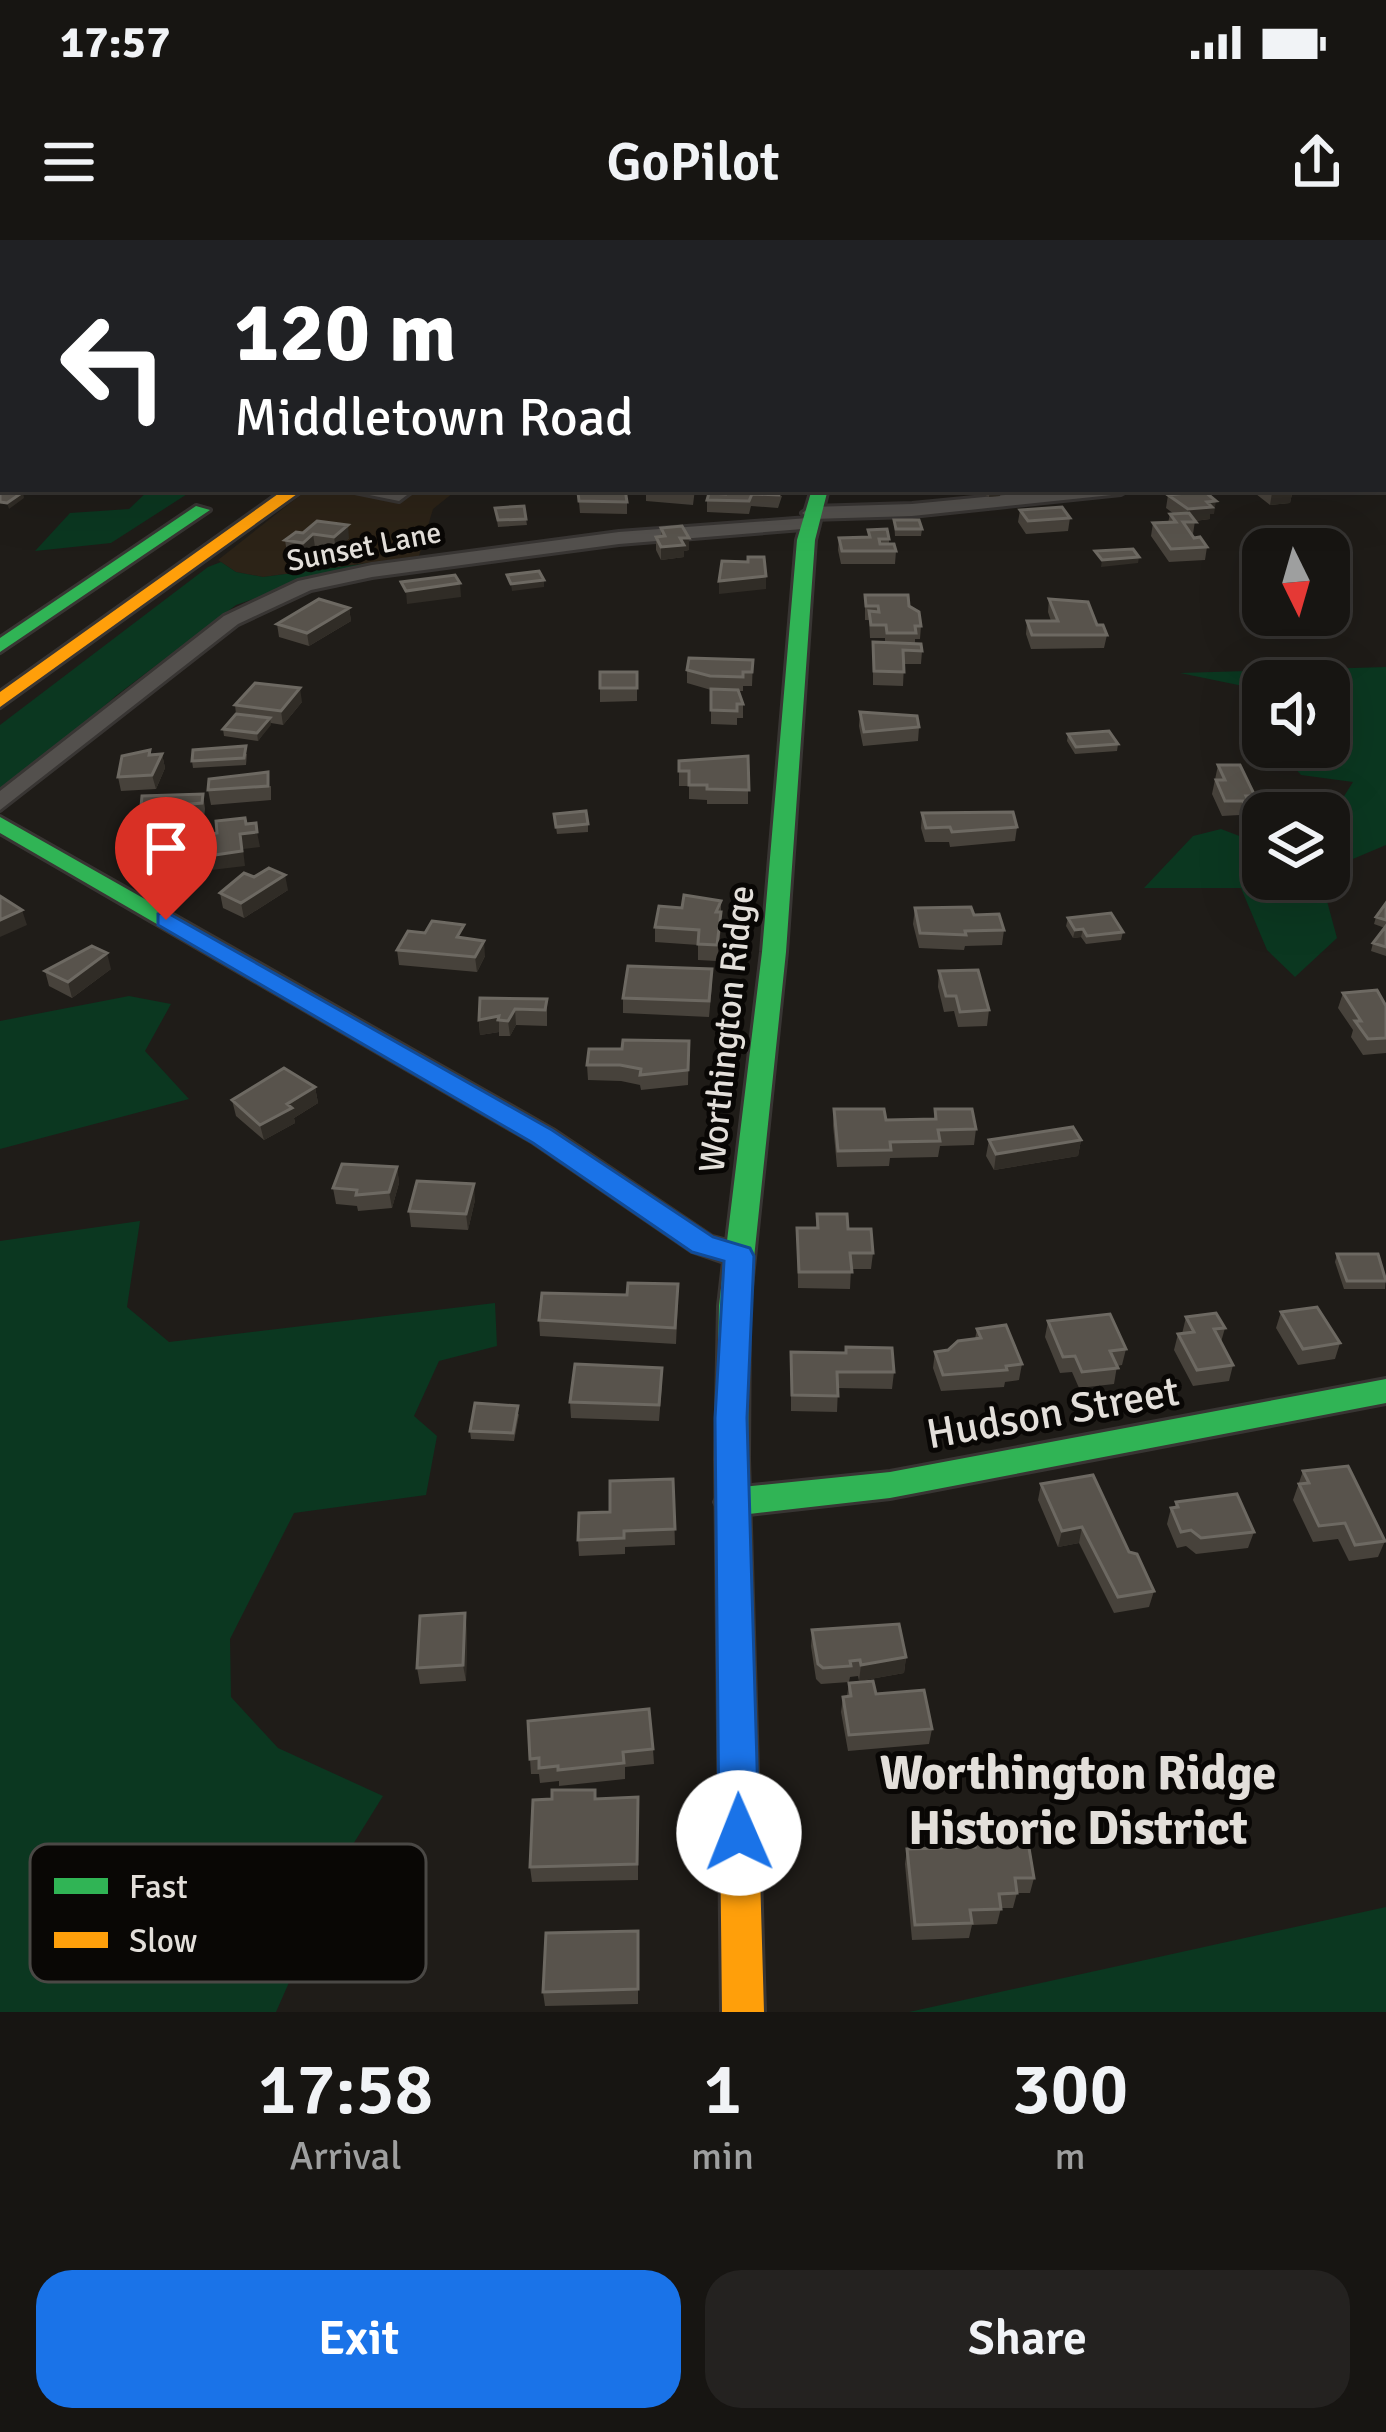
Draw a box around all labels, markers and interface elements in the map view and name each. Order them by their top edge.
text: 17:57 [60,15,170,70]
icon: menu [36,129,102,195]
text: GoPilot [606,129,780,196]
icon: share [1284,129,1350,195]
text: 120 m [234,281,456,385]
icon: left [36,288,192,444]
text: Middletown Road [234,384,634,451]
street label: Sunset Lane [284,514,444,580]
north arrow [1242,528,1350,636]
map controls [1242,528,1350,900]
button: sound [1242,660,1350,768]
button: layers [1242,792,1350,900]
pin [115,797,217,920]
icon: arrive [133,815,199,881]
street label: Worthington Ridge [690,883,764,1175]
street label: Hudson Street [923,1366,1183,1460]
district label: Worthington Ridge Historic District [880,1744,1276,1858]
position arrow [676,1770,802,1896]
legend [30,1844,426,1982]
text: Fast [129,1867,188,1908]
text: Slow [129,1921,198,1962]
text: 17:58 [258,2045,433,2134]
text: 1 [703,2045,742,2134]
text: 300 [1012,2045,1128,2134]
text: Arrival [289,2132,402,2180]
text: min [691,2132,754,2180]
text: m [1054,2132,1086,2180]
button: Exit [36,2270,681,2408]
button: Share [705,2270,1350,2408]

